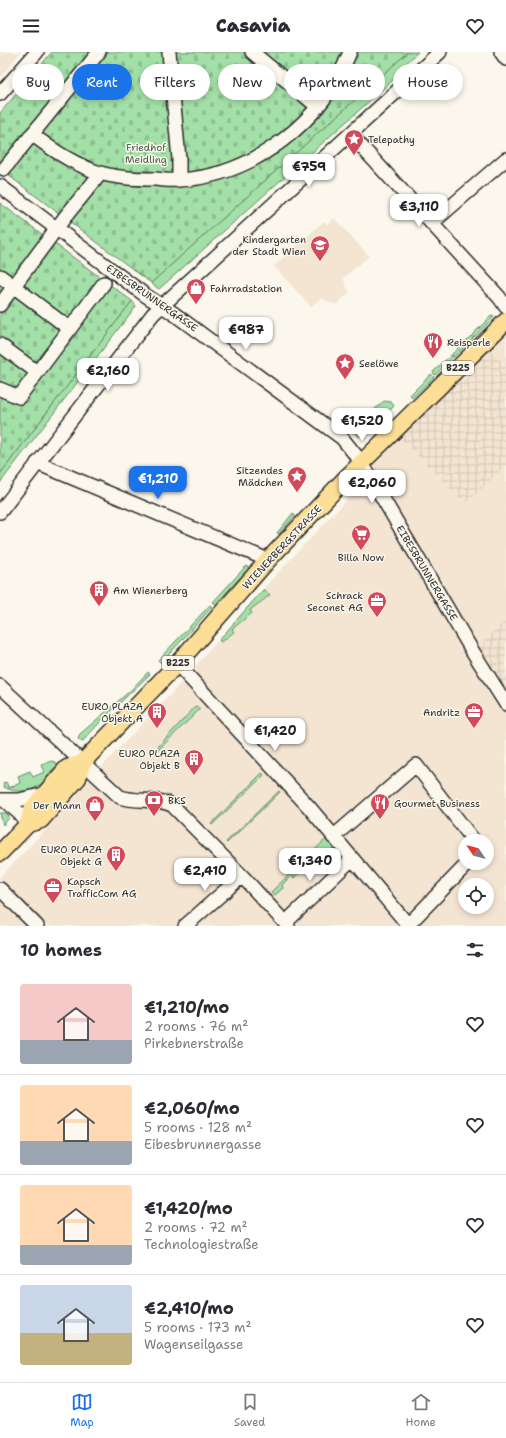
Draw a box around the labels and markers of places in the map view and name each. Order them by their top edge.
place icon: Telepathy [343,128,365,156]
place label: Telepathy [368,133,415,146]
pin: €759 [285,154,333,188]
pin: €3,110 [386,194,452,228]
place label: Kindergarten der Stadt Wien [232,233,306,258]
school or university icon: Kindergarten der Stadt Wien [309,234,331,262]
shop icon: Fahrradstation [185,277,207,305]
place label: Fahrradstation [210,282,282,295]
pin: €987 [222,317,270,351]
restaurant icon: Reisperle [422,331,444,359]
place label: Reisperle [447,336,491,349]
place icon: Seelöwe [334,352,356,380]
place label: Seelöwe [359,357,399,370]
pin: €2,160 [75,358,141,392]
pin: €1,520 [329,408,395,442]
place label: Sitzendes Mädchen [236,464,283,489]
place icon: Sitzendes Mädchen [286,465,308,493]
pin: €1,210 [125,466,191,500]
pin: €2,060 [339,470,405,504]
supermarket icon: Billa Now [350,523,372,551]
place label: Billa Now [338,551,385,564]
building icon: Am Wienerberg [88,579,110,607]
place label: Am Wienerberg [113,584,188,597]
place label: Schrack Seconet AG [307,589,363,614]
office icon: Schrack Seconet AG [366,590,388,618]
place label: EURO PLAZA Objekt A [82,700,143,725]
building icon: EURO PLAZA Objekt A [146,701,168,729]
office icon: Andritz [463,701,485,729]
place label: Andritz [423,706,460,719]
pin: €1,420 [242,718,308,752]
place label: EURO PLAZA Objekt B [119,747,180,772]
building icon: EURO PLAZA Objekt B [183,748,205,776]
bank icon: BKS [143,789,165,817]
restaurant icon: Gourmet Business [369,792,391,820]
shop icon: Der Mann [84,794,106,822]
place label: BKS [168,794,186,807]
place label: Gourmet Business [394,797,480,810]
place label: Der Mann [33,799,81,812]
place label: EURO PLAZA Objekt G [41,843,102,868]
building icon: EURO PLAZA Objekt G [105,844,127,872]
pin: €1,340 [277,848,343,882]
pin: €2,410 [172,858,238,892]
place label: Kapsch TrafficCom AG [67,875,137,900]
office icon: Kapsch TrafficCom AG [42,876,64,904]

